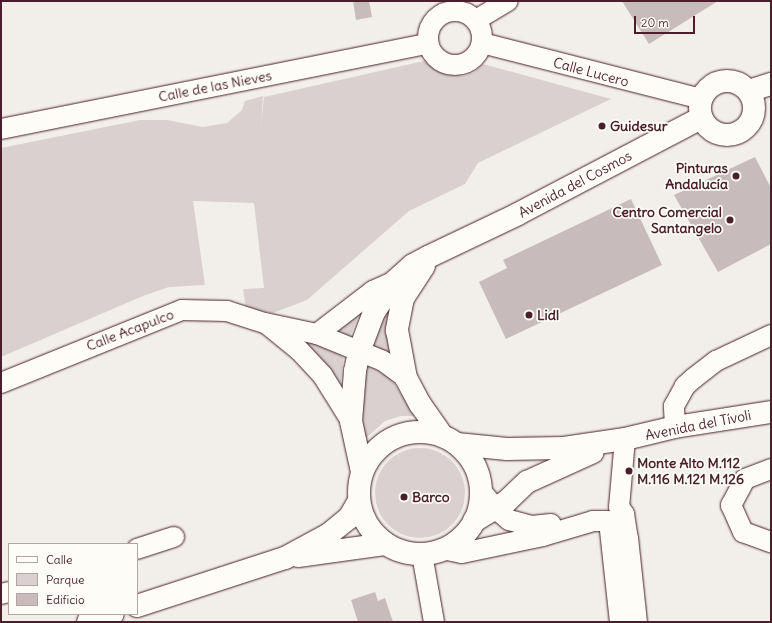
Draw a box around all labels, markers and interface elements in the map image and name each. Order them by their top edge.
scale bar [636,8,697,34]
text: 20 m [641,15,669,30]
street label: Calle Lucero [551,54,631,90]
street label: Calle de las Nieves [157,67,273,105]
place label: Guidesur [610,118,667,134]
marker: Guidesur [597,121,607,131]
street label: Avenida del Cosmos [515,147,635,221]
place label: Pinturas Andalucía [665,160,728,192]
marker: Pinturas Andalucía [731,171,741,181]
place label: Centro Comercial Santangelo [612,204,722,236]
marker: Centro Comercial Santangelo [725,215,735,225]
street label: Calle Acapulco [84,306,176,354]
place label: Lidl [537,307,559,323]
marker: Lidl [524,310,534,320]
street label: Avenida del Tívoli [644,406,752,444]
place label: Monte Alto M.112 M.116 M.121 M.126 [637,455,744,488]
marker: Monte Alto M.112 M.116 M.121 M.126 [624,466,634,476]
place label: Barco [412,489,450,505]
marker: Barco [399,492,409,502]
legend [8,543,138,615]
text: Calle [46,552,73,567]
text: Parque [46,572,85,587]
text: Edificio [46,592,85,607]

